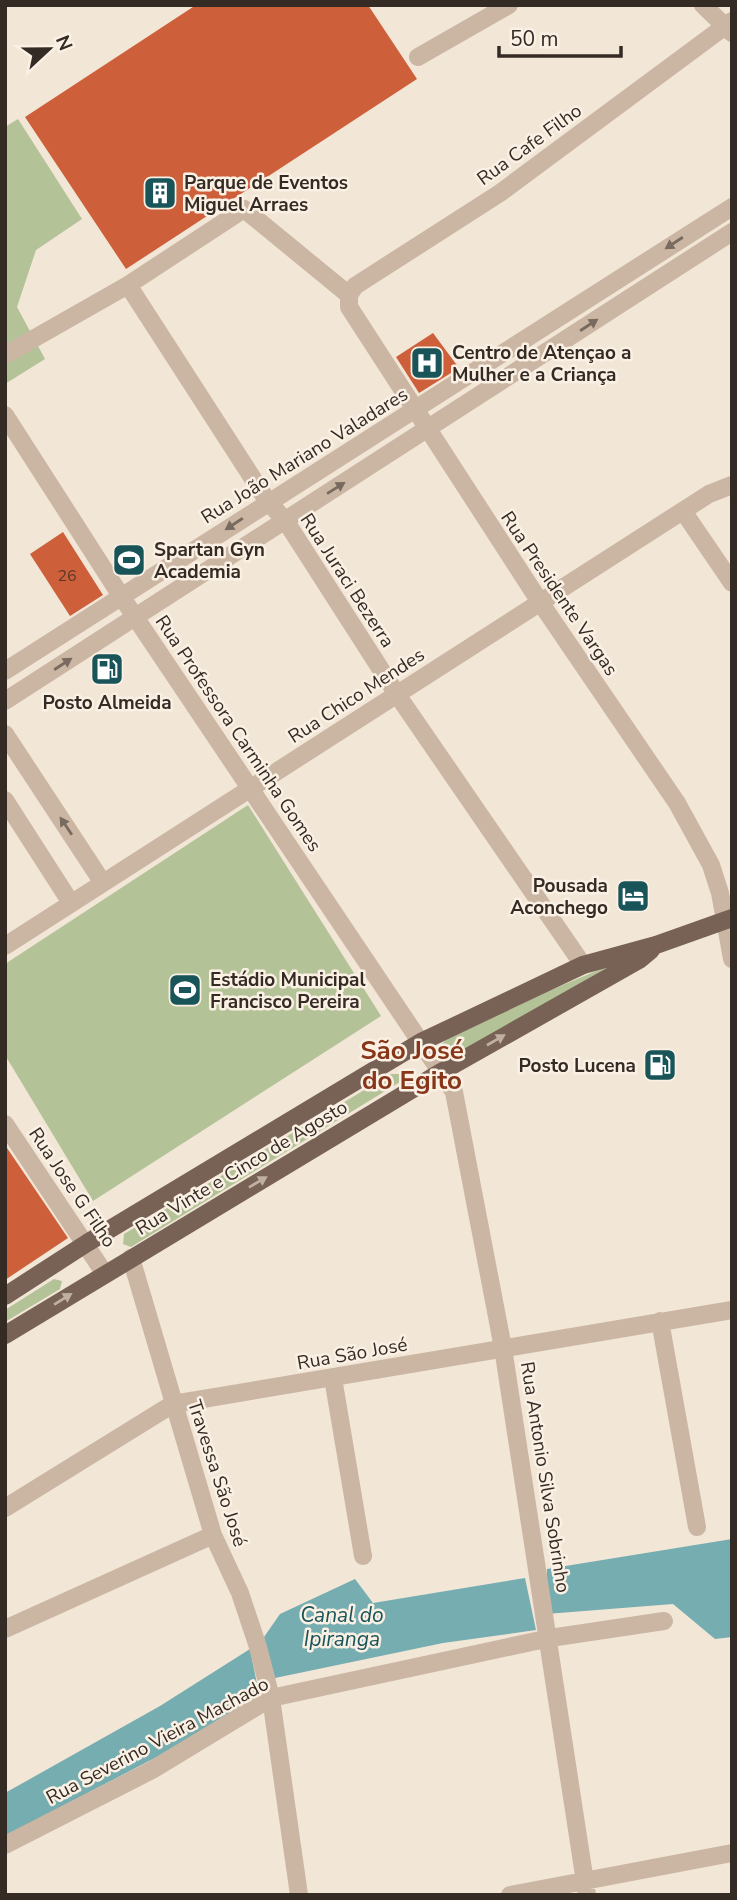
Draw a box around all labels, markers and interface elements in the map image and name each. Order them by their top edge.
north arrow [14,14,84,84]
scale bar [499,14,622,58]
text: 50 m [510,25,559,53]
text: N [49,32,79,54]
street label: Rua Cafe Filho [472,98,587,192]
place label: Parque de Eventos Miguel Arraes [184,170,348,218]
building icon: Parque de Eventos Miguel Arraes [141,174,179,212]
one-way arrow [665,237,684,250]
one-way arrow [580,319,599,332]
place label: Centro de Atençao a Mulher e a Criança [452,340,631,388]
hospital icon: Centro de Atençao a Mulher e a Criança [408,344,446,382]
street label: Rua João Mariano Valadares [196,381,413,530]
one-way arrow [327,481,346,494]
street label: Rua Presidente Vargas [494,506,624,681]
street label: Rua Juraci Bezerra [294,508,400,653]
one-way arrow [225,517,244,530]
place label: Spartan Gyn Academia [154,537,265,585]
sports icon: Spartan Gyn Academia [110,541,148,579]
house number: 26 [57,565,77,587]
street label: Rua Professora Carminha Gomes [149,610,327,857]
street label: Rua Chico Mendes [283,642,430,750]
fuel station icon: Posto Almeida [88,650,126,688]
one-way arrow [53,658,72,671]
place label: Posto Almeida [42,690,172,716]
one-way arrow [60,816,73,835]
place label: Pousada Aconchego [510,873,608,921]
hotel icon: Pousada Aconchego [614,877,652,915]
place label: Estádio Municipal Francisco Pereira [210,967,366,1015]
sports icon: Estádio Municipal Francisco Pereira [166,971,204,1009]
district label: São José do Egito [360,1033,464,1098]
one-way arrow [486,1034,505,1047]
fuel station icon: Posto Lucena [641,1046,679,1084]
place label: Posto Lucena [519,1053,636,1079]
street label: Rua Vinte e Cinco de Agosto [131,1094,352,1242]
street label: Rua Jose G Filho [22,1122,122,1253]
one-way arrow [249,1175,268,1188]
one-way arrow [54,1293,73,1306]
street label: Rua São José [295,1332,409,1376]
street label: Rua Antonio Silva Sobrinho [514,1360,576,1594]
street label: Travessa São José [181,1397,253,1550]
water label: Canal do Ipiranga [300,1601,384,1653]
street label: Rua Severino Vieira Machado [42,1671,273,1811]

